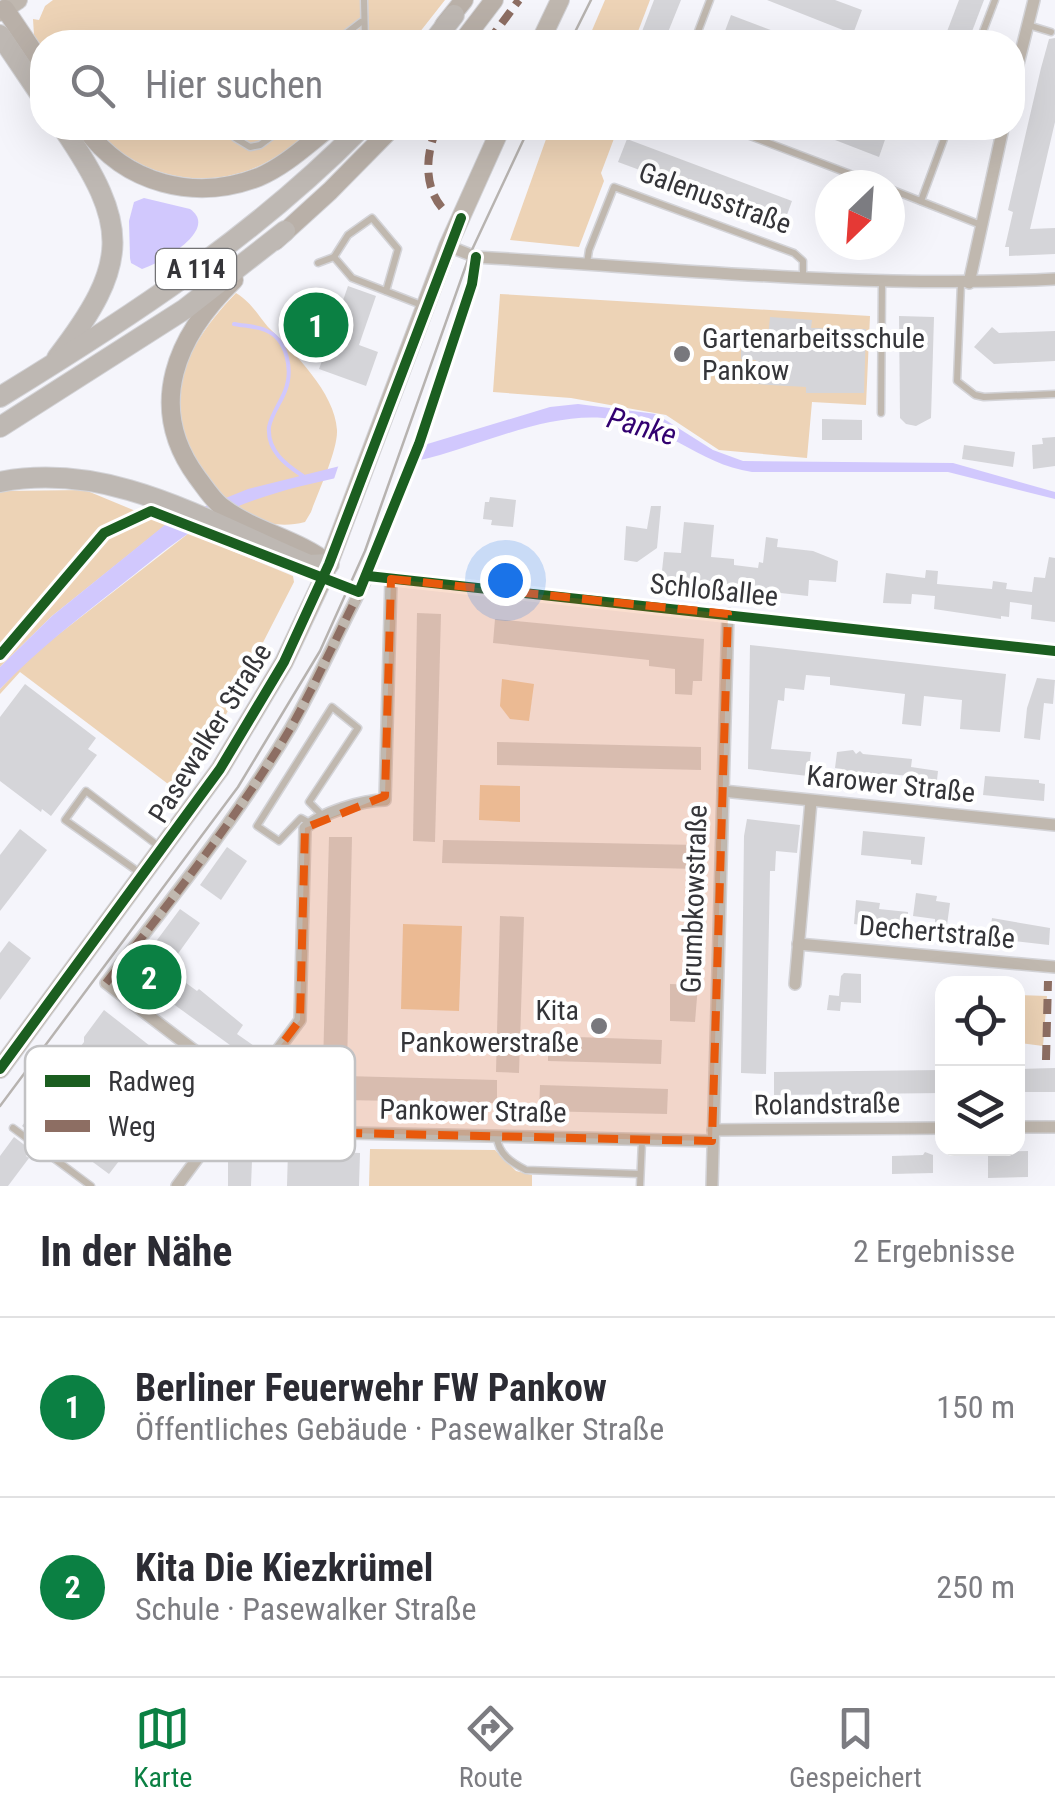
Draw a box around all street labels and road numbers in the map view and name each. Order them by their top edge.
street label: Galenusstraße [634,155,796,241]
road number: A 114 [156,249,236,289]
street label: Schloßallee [648,567,780,613]
street label: Pasewalker Straße [142,637,278,829]
street label: Karower Straße [805,759,977,809]
street label: Grumbkowstraße [674,804,714,994]
street label: Dechertstraße [858,909,1016,955]
street label: Rolandstraße [754,1086,900,1122]
street label: Pankower Straße [379,1093,567,1129]

